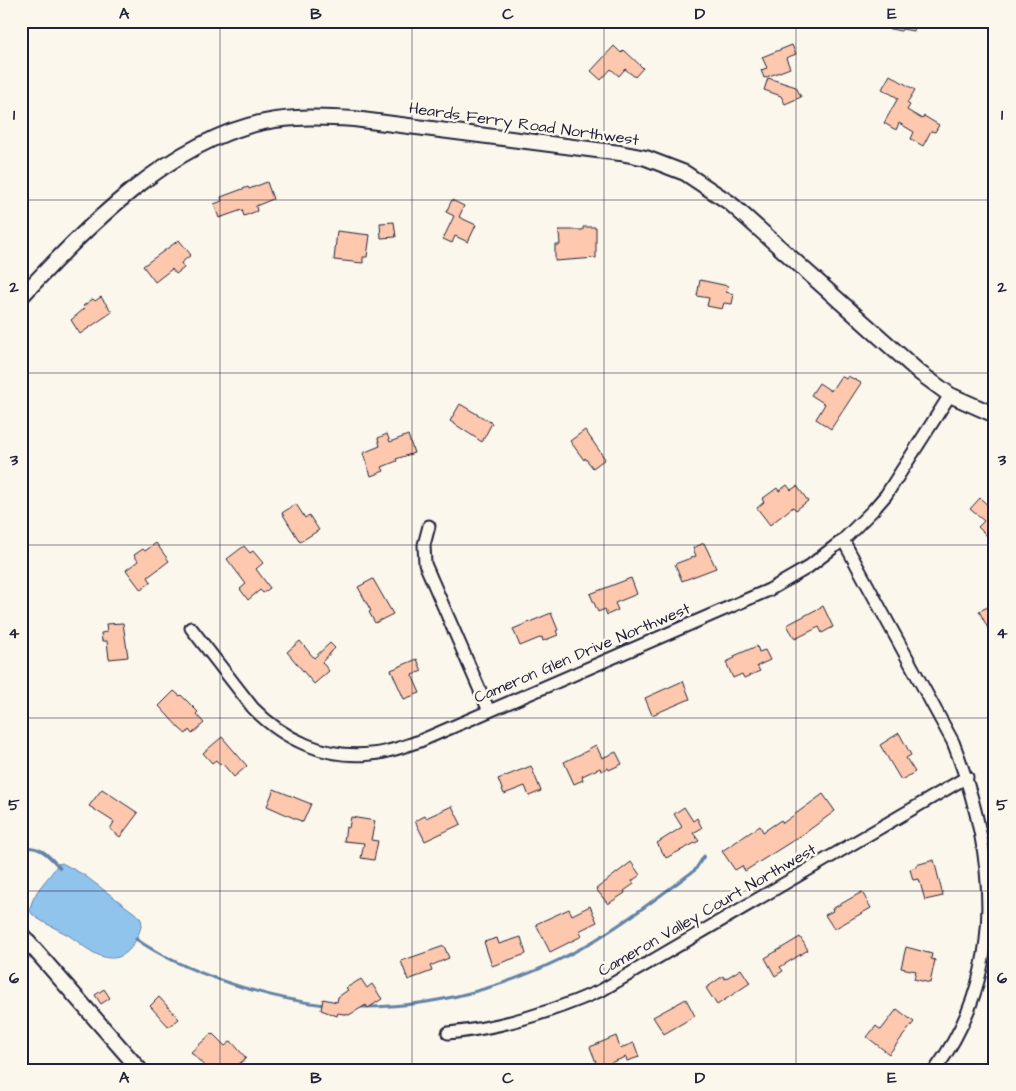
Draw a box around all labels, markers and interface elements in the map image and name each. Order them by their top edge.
text: A [119,3,130,25]
text: B [310,3,322,25]
text: C [502,3,514,25]
text: D [695,3,706,25]
text: E [887,3,897,25]
street label: Heards Ferry Road Northwest [407,97,641,152]
text: 1 [13,104,16,126]
text: 1 [1001,104,1004,126]
text: 2 [8,276,19,298]
text: 2 [996,276,1007,298]
text: 3 [9,449,19,471]
text: 3 [997,449,1007,471]
street label: Cameron Glen Drive Northwest [471,597,694,709]
text: 4 [9,622,20,644]
text: 4 [997,622,1008,644]
text: 5 [8,794,20,816]
text: 5 [996,794,1008,816]
street label: Cameron Valley Court Northwest [594,838,821,982]
text: 6 [9,967,19,989]
text: 6 [997,967,1007,989]
text: A [119,1067,130,1089]
text: B [310,1067,322,1089]
text: C [502,1067,514,1089]
text: D [695,1067,706,1089]
text: E [887,1067,897,1089]

